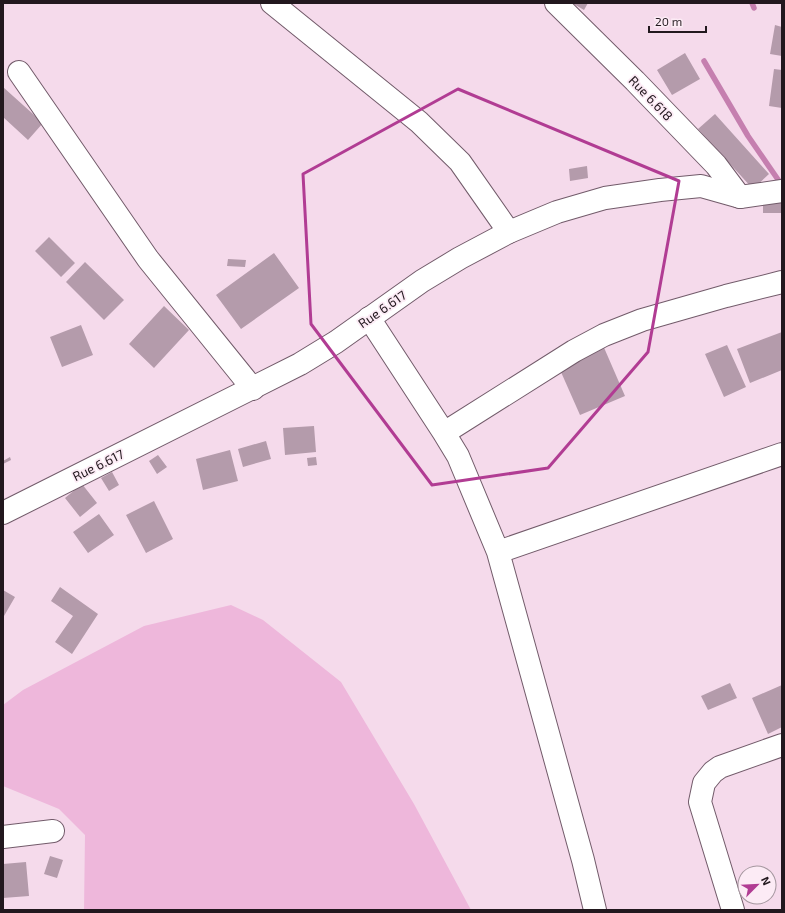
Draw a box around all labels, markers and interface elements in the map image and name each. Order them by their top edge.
scale bar [649,8,706,34]
text: 20 m [655,14,682,28]
street label: Rue 6.618 [626,72,676,124]
street label: Rue 6.617 [355,286,409,331]
street label: Rue 6.617 [70,446,127,484]
north arrow [737,865,777,905]
text: N [759,874,774,887]

